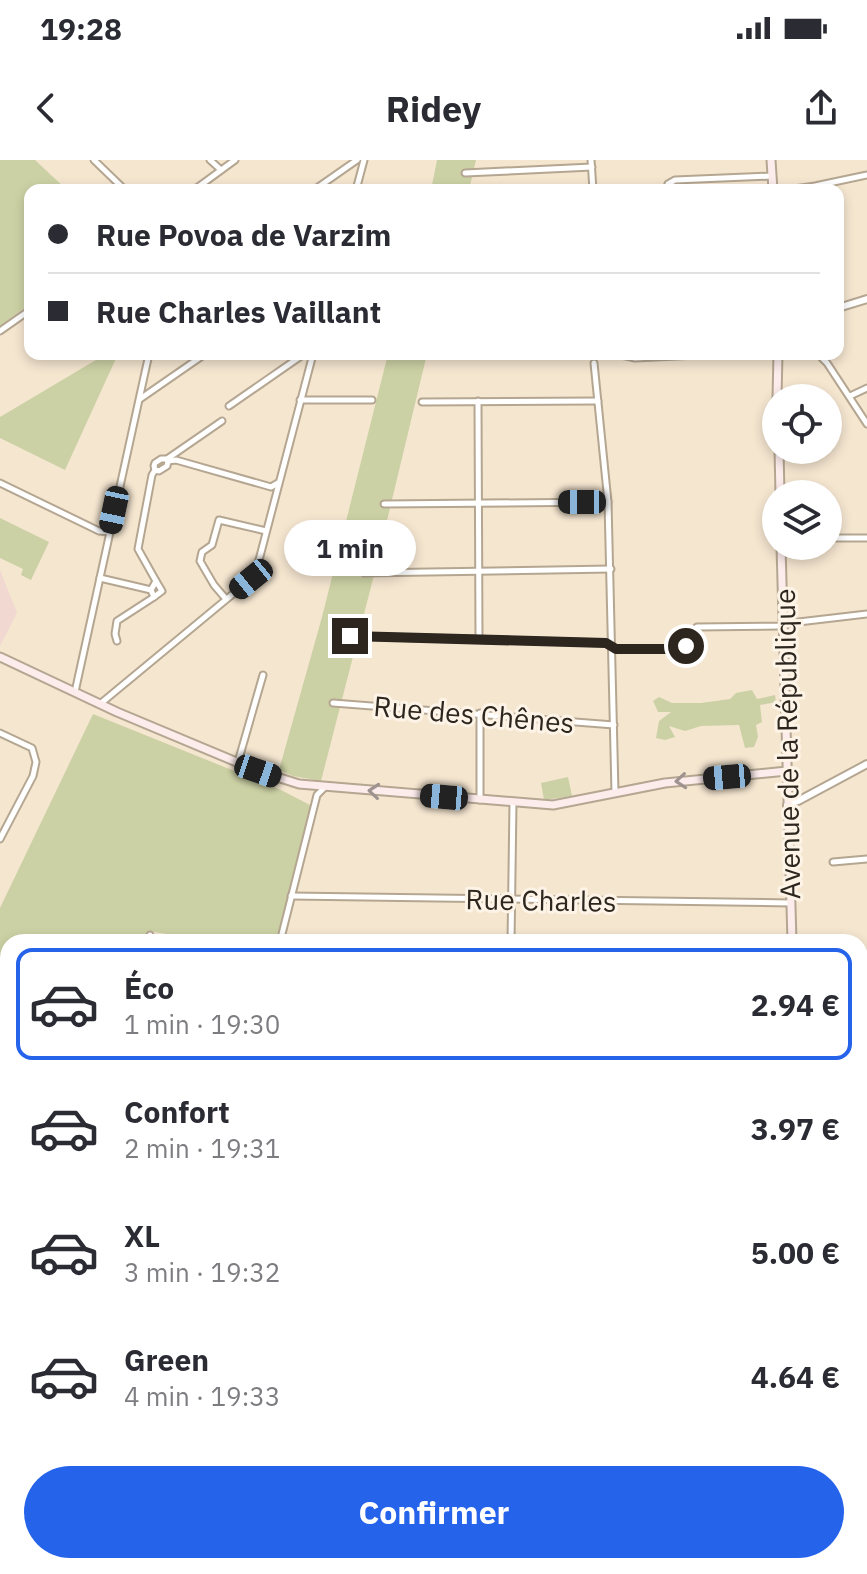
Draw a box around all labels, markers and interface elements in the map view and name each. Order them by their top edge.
text: 19:28 [40,9,122,48]
text: Ridey [386,85,481,132]
icon: back [24,86,68,130]
icon: share [799,86,843,130]
text: Rue Povoa de Varzim [96,215,391,254]
text: Rue Charles Vaillant [96,292,381,331]
map controls [762,384,842,560]
button: locate [762,384,842,464]
button: layers [762,480,842,560]
car [97,484,131,536]
car [558,490,606,514]
callout: 1 min [284,520,416,576]
text: 1 min [316,531,384,565]
car [225,555,277,603]
street label: Avenue de la République [766,588,808,900]
route end [332,618,368,654]
route start [668,628,704,664]
street label: Rue des Chênes [372,687,576,741]
car [231,752,285,790]
car [702,763,752,791]
one-way arrow [674,773,687,790]
one-way arrow [367,783,380,800]
car [419,783,469,811]
street label: Rue Charles [465,880,617,920]
icon: car [28,968,100,1040]
text: Éco [124,968,174,1007]
text: 2.94 € [751,985,840,1024]
text: 1 min · 19:30 [124,1007,280,1041]
icon: car [28,1092,100,1164]
text: Confort [124,1092,230,1131]
text: 3.97 € [751,1109,840,1148]
text: 2 min · 19:31 [124,1131,280,1165]
icon: car [28,1216,100,1288]
text: XL [124,1216,160,1255]
text: 5.00 € [751,1233,840,1272]
text: 3 min · 19:32 [124,1255,280,1289]
icon: car [28,1340,100,1412]
text: Green [124,1340,209,1379]
text: 4.64 € [751,1357,840,1396]
text: 4 min · 19:33 [124,1379,280,1413]
button: Confirmer [24,1466,844,1558]

